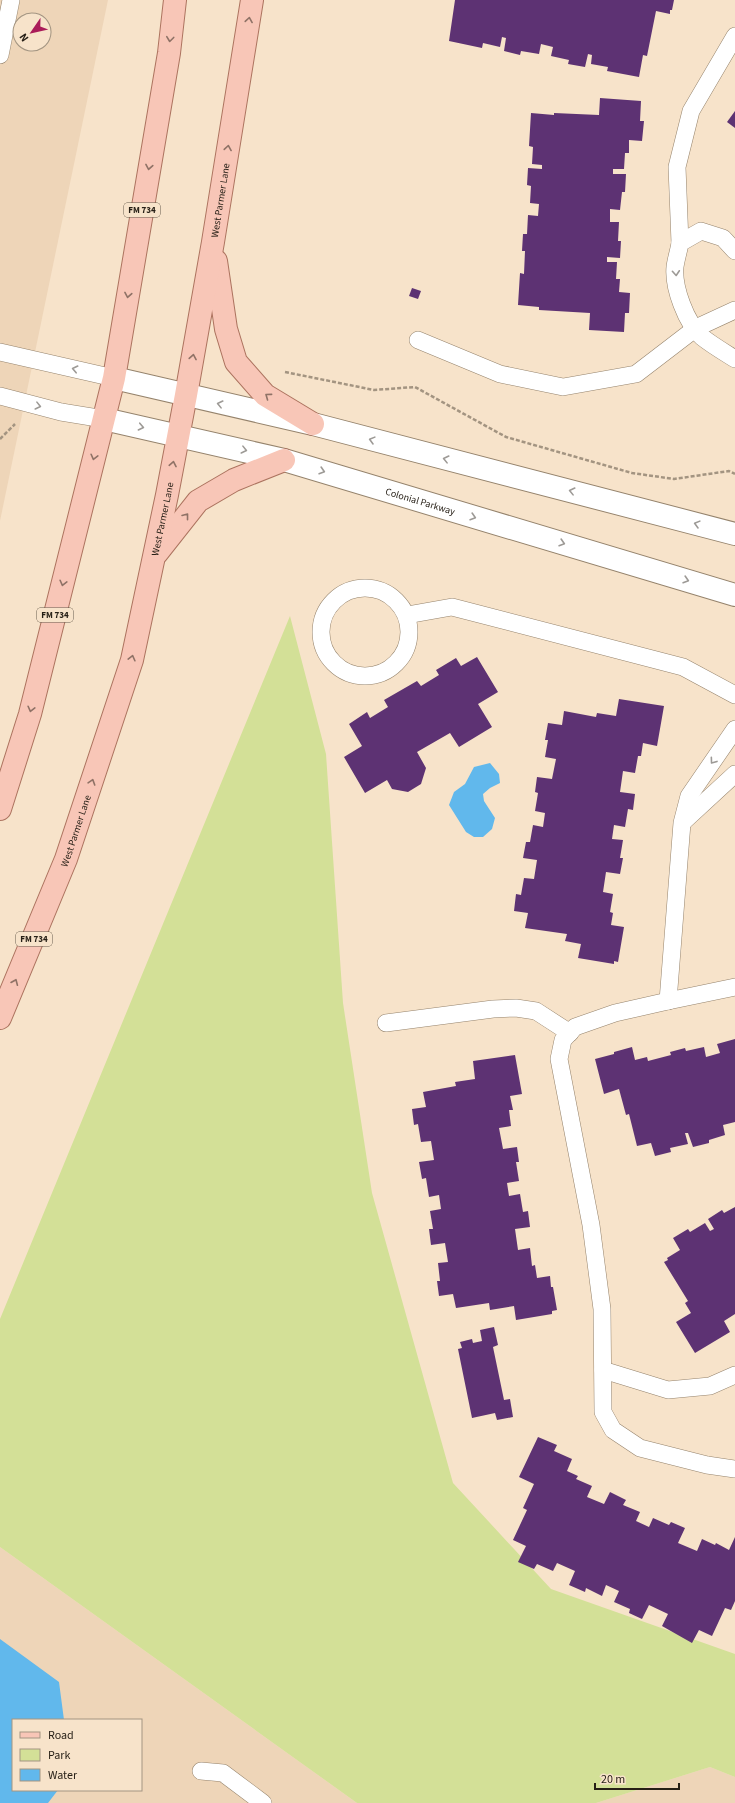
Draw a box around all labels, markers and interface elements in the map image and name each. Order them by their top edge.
north arrow [12,12,52,52]
one-way arrow [244,17,253,23]
text: N [16,30,32,45]
one-way arrow [166,36,175,42]
one-way arrow [223,145,232,151]
street label: West Parmer Lane [208,162,234,239]
one-way arrow [146,164,154,170]
road number: FM 734 [124,203,160,217]
one-way arrow [671,270,680,276]
one-way arrow [124,292,133,298]
one-way arrow [188,354,197,360]
one-way arrow [72,366,79,374]
one-way arrow [265,394,272,401]
one-way arrow [217,400,224,408]
one-way arrow [34,401,41,410]
one-way arrow [138,422,144,430]
one-way arrow [369,436,376,445]
one-way arrow [240,446,247,454]
one-way arrow [91,454,99,460]
one-way arrow [442,455,449,464]
one-way arrow [168,461,177,468]
one-way arrow [318,466,325,475]
street label: West Parmer Lane [148,481,177,557]
street label: Colonial Parkway [384,485,457,519]
one-way arrow [568,488,575,496]
one-way arrow [469,512,476,521]
one-way arrow [182,513,189,520]
one-way arrow [694,520,701,529]
one-way arrow [558,538,565,547]
one-way arrow [683,575,690,584]
one-way arrow [59,580,67,586]
road number: FM 734 [37,608,73,622]
one-way arrow [127,655,136,662]
one-way arrow [27,705,36,712]
one-way arrow [711,756,718,763]
one-way arrow [87,779,95,786]
street label: West Parmer Lane [58,793,95,869]
road number: FM 734 [16,932,52,946]
one-way arrow [11,979,19,986]
legend [12,1719,142,1791]
text: Road [48,1727,74,1744]
text: Park [48,1747,70,1764]
scale bar [595,1765,679,1791]
text: Water [48,1767,78,1784]
text: 20 m [601,1771,625,1788]

